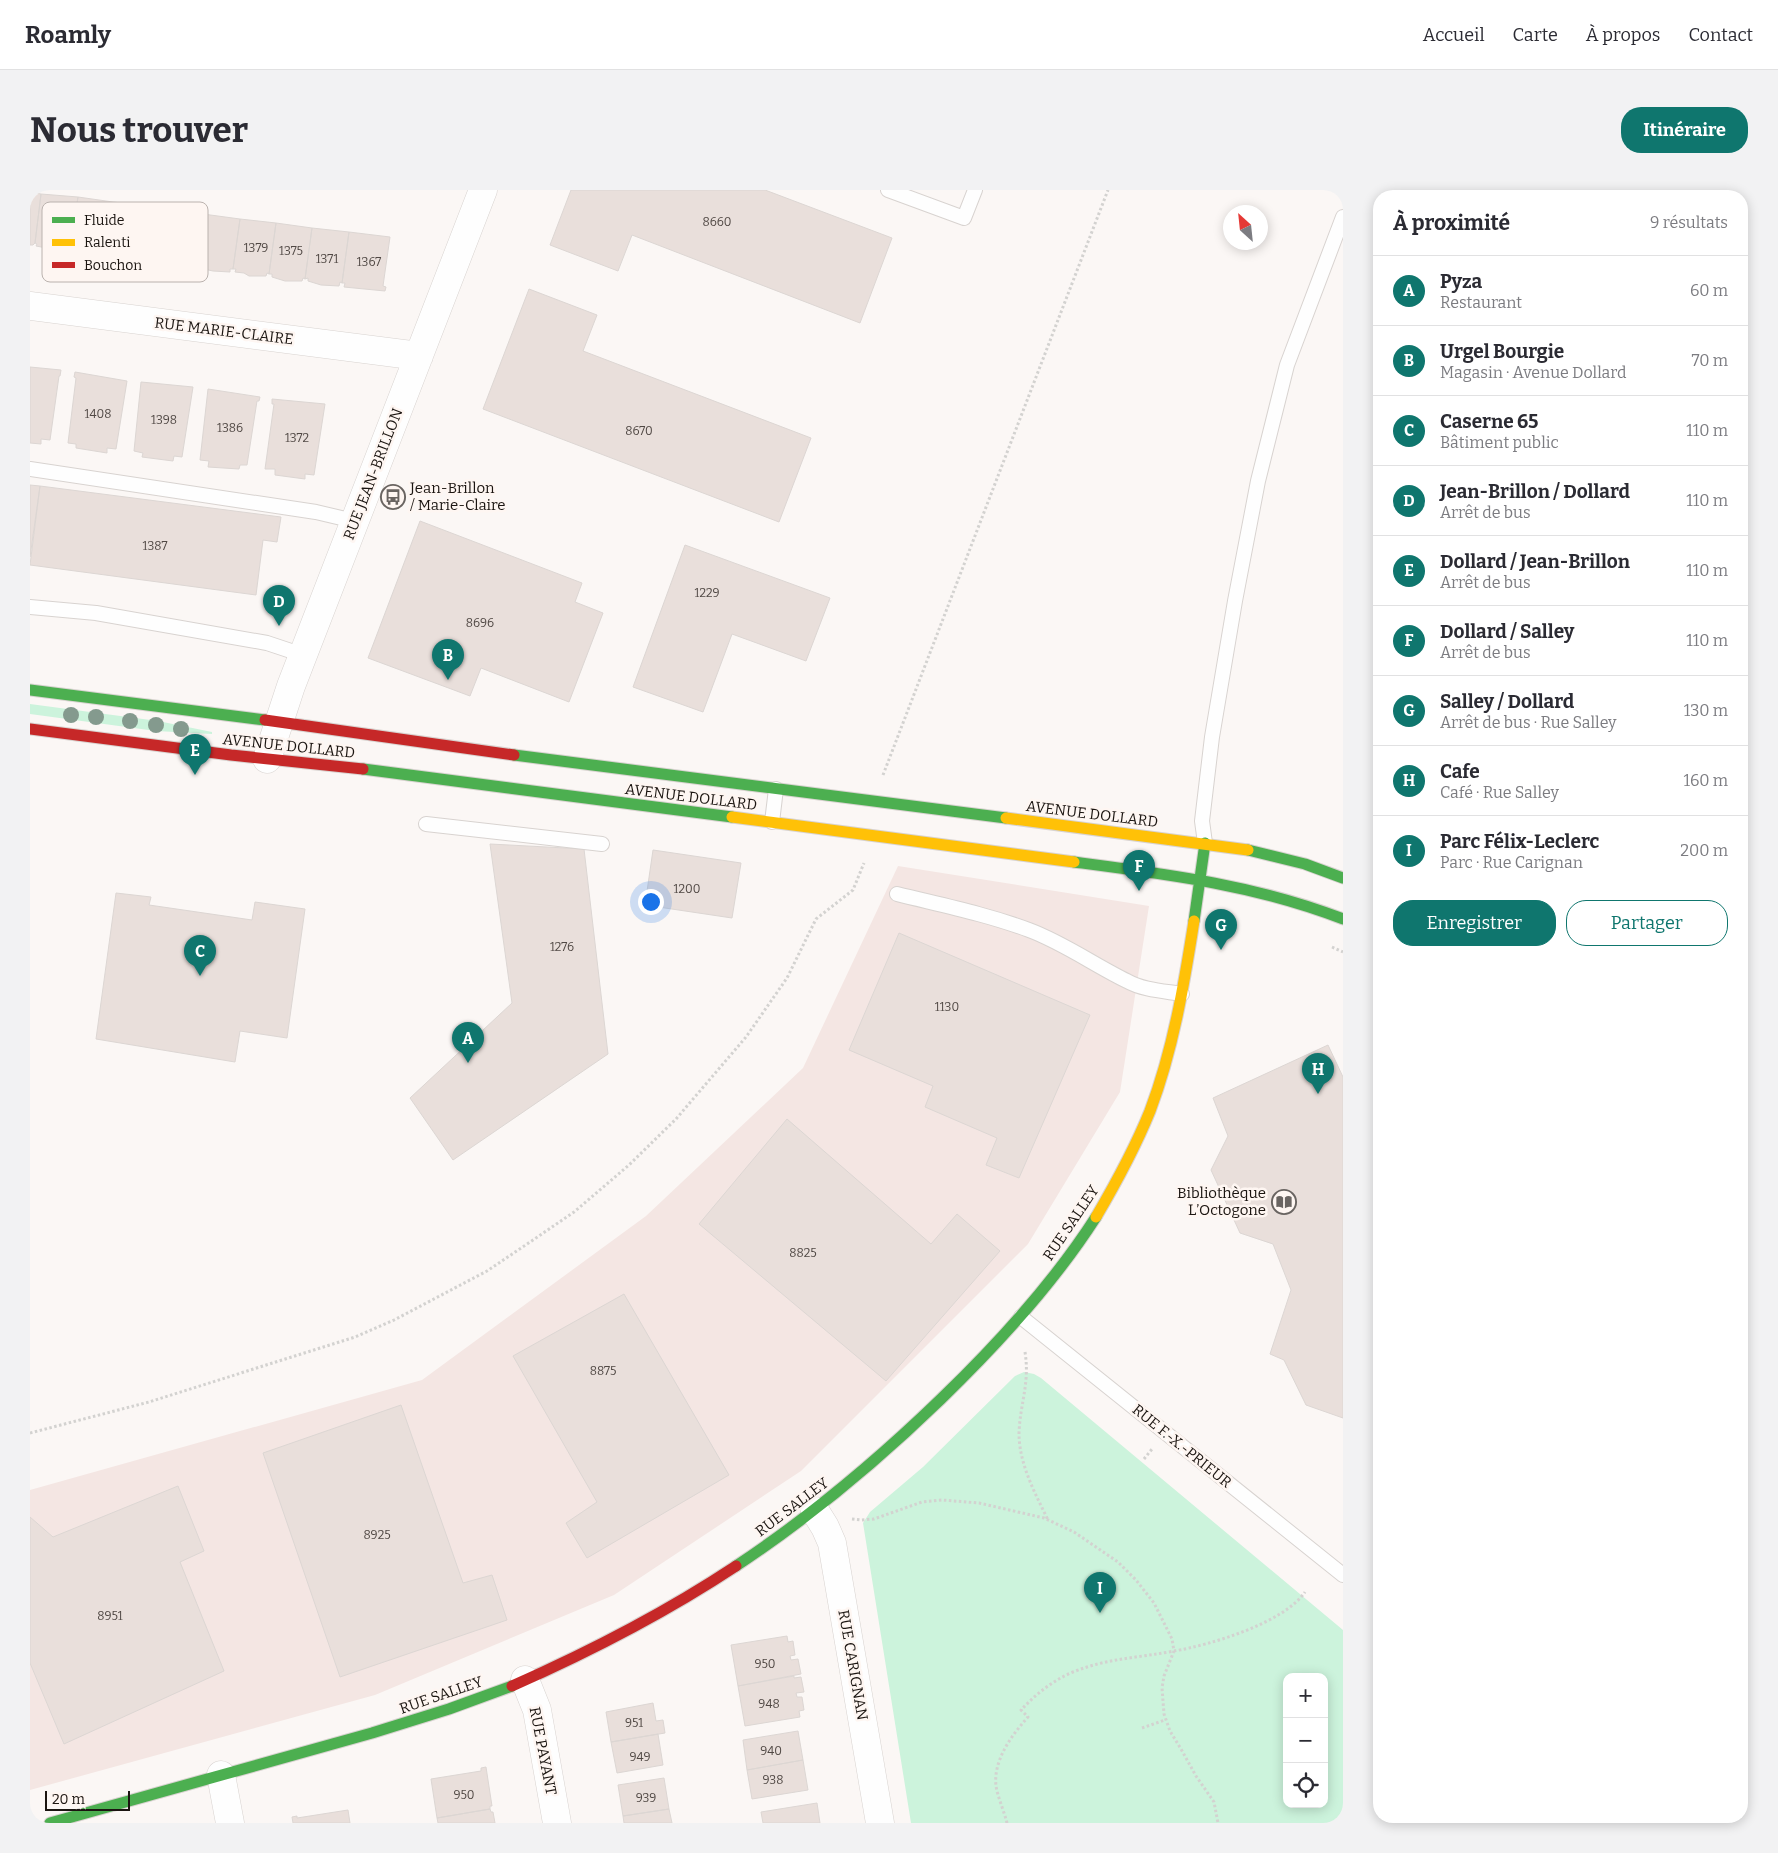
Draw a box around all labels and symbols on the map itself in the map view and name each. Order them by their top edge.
legend [42,202,208,282]
north arrow [1223,205,1268,250]
text: Fluide [84,212,125,229]
house number: 8660 [703,215,732,229]
text: Ralenti [84,234,130,251]
house number: 1379 [244,241,268,255]
house number: 1375 [279,244,303,258]
house number: 1371 [316,252,338,266]
house number: 1367 [357,255,381,269]
text: Bouchon [84,257,142,274]
street label: RUE MARIE-CLAIRE [154,314,294,348]
street label: RUE JEAN-BRILLON [340,406,406,542]
house number: 1408 [85,407,111,421]
house number: 1398 [151,413,177,427]
house number: 1386 [217,421,243,435]
house number: 8670 [625,424,653,438]
house number: 1372 [285,431,309,445]
place label: Jean-Brillon / Marie-Claire [409,479,506,514]
bus stop icon: Jean-Brillon / Marie-Claire [380,484,406,510]
house number: 1387 [143,539,167,553]
pin: D [263,585,295,626]
house number: 1229 [695,586,719,600]
house number: 8696 [466,616,494,630]
pin: B [432,639,464,680]
street label: AVENUE DOLLARD [222,730,356,762]
pin: E [179,734,211,775]
street label: AVENUE DOLLARD [624,780,758,814]
street label: AVENUE DOLLARD [1025,797,1159,831]
pin: F [1123,850,1155,891]
house number: 1200 [674,882,700,896]
your location [638,889,664,915]
pin: G [1205,909,1237,950]
pin: C [184,935,216,976]
house number: 1276 [550,940,574,954]
house number: 1130 [935,1000,959,1014]
pin: A [452,1022,484,1063]
pin: H [1302,1053,1334,1094]
street label: RUE SALLEY [1039,1182,1103,1264]
place label: Bibliothèque L’Octogone [1177,1184,1266,1219]
library icon: Bibliothèque L’Octogone [1271,1189,1297,1215]
house number: 8825 [789,1246,817,1260]
house number: 8875 [590,1364,616,1378]
street label: RUE F.-X.-PRIEUR [1129,1400,1235,1492]
street label: RUE SALLEY [752,1473,832,1540]
house number: 8925 [363,1528,391,1542]
pin: I [1084,1572,1116,1613]
street label: RUE CARIGNAN [834,1608,872,1722]
house number: 8951 [97,1609,123,1623]
house number: 950 [754,1657,776,1671]
street label: RUE SALLEY [397,1672,485,1718]
house number: 948 [758,1697,780,1711]
street label: RUE PAYANT [526,1705,560,1797]
house number: 951 [625,1716,643,1730]
house number: 940 [760,1744,782,1758]
house number: 949 [629,1750,651,1764]
house number: 938 [763,1773,783,1787]
scale bar [45,1788,130,1811]
house number: 950 [453,1788,475,1802]
house number: 939 [636,1791,656,1805]

